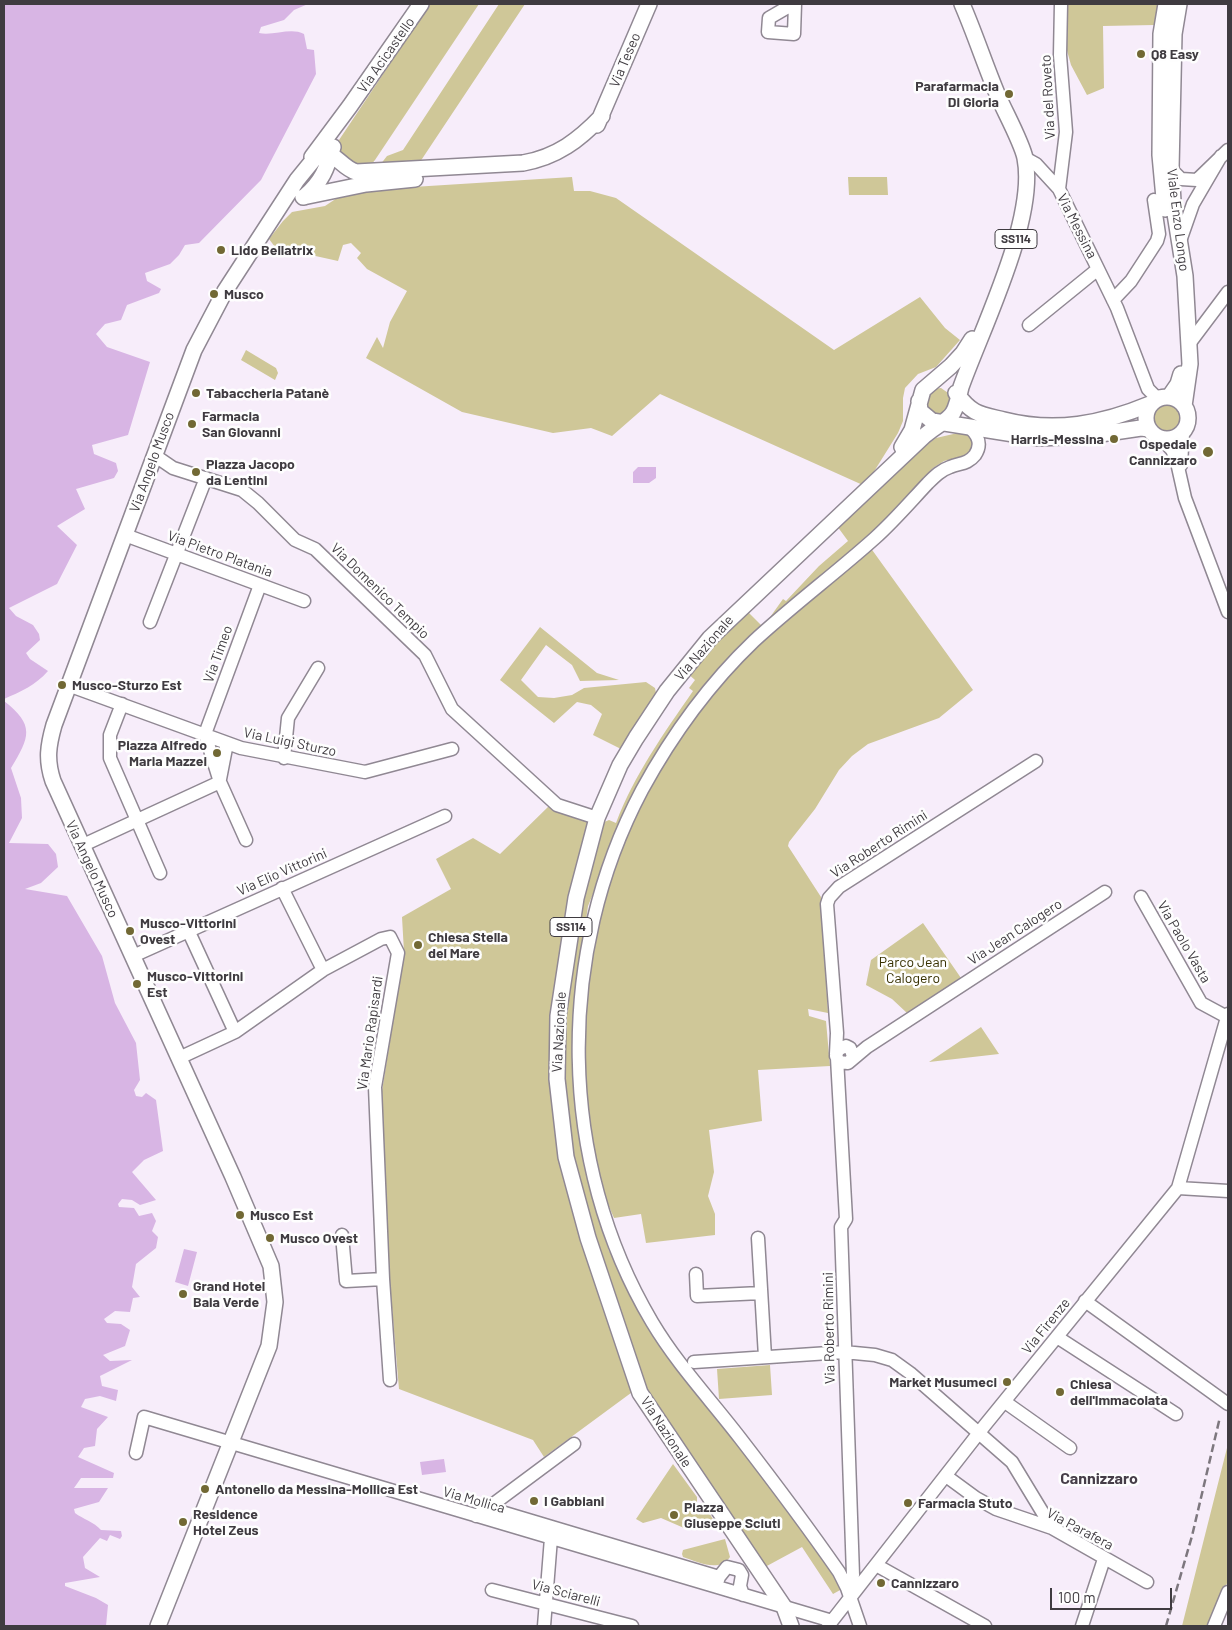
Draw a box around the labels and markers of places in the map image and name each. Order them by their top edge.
place label: Q8 Easy [1151,46,1199,62]
marker: Q8 Easy [1135,48,1147,60]
place label: Parafarmacia Di Gloria [915,78,999,110]
marker: Parafarmacia Di Gloria [1003,88,1015,100]
place label: Lido Bellatrix [231,242,313,258]
marker: Lido Bellatrix [215,244,227,256]
place label: Musco [224,286,264,302]
marker: Musco [208,288,220,300]
place label: Tabaccheria Patanè [206,385,329,401]
marker: Tabaccheria Patanè [190,387,202,399]
place label: Farmacia San Giovanni [202,408,281,441]
marker: Farmacia San Giovanni [186,418,198,430]
place label: Harris-Messina [1011,431,1104,447]
marker: Harris-Messina [1108,433,1120,445]
place label: Ospedale Cannizzaro [1129,436,1197,468]
marker: Ospedale Cannizzaro [1201,445,1215,459]
place label: Piazza Jacopo da Lentini [206,456,295,488]
marker: Piazza Jacopo da Lentini [190,466,202,478]
place label: Musco-Sturzo Est [72,677,182,693]
marker: Musco-Sturzo Est [56,679,68,691]
place label: Piazza Alfredo Maria Mazzei [118,737,207,770]
marker: Piazza Alfredo Maria Mazzei [211,747,223,759]
place label: Musco-Vittorini Ovest [140,915,236,948]
marker: Musco-Vittorini Ovest [124,925,136,937]
place label: Chiesa Stella del Mare [428,929,508,962]
marker: Chiesa Stella del Mare [412,939,424,951]
place label: Musco-Vittorini Est [147,968,243,1000]
marker: Musco-Vittorini Est [131,978,143,990]
place label: Musco Est [250,1207,313,1223]
marker: Musco Est [234,1209,246,1221]
place label: Musco Ovest [280,1230,358,1246]
marker: Musco Ovest [264,1232,276,1244]
place label: Grand Hotel Baia Verde [193,1278,265,1310]
marker: Grand Hotel Baia Verde [177,1288,189,1300]
place label: Market Musumeci [889,1374,997,1390]
marker: Market Musumeci [1001,1376,1013,1388]
place label: Chiesa dell'Immacolata [1070,1376,1168,1408]
marker: Chiesa dell'Immacolata [1054,1386,1066,1398]
place label: Antonello da Messina-Mollica Est [215,1481,418,1497]
marker: Antonello da Messina-Mollica Est [199,1483,211,1495]
place label: I Gabbiani [544,1493,604,1509]
marker: I Gabbiani [528,1495,540,1507]
place label: Farmacia Stuto [918,1495,1013,1511]
marker: Farmacia Stuto [902,1497,914,1509]
place label: Piazza Giuseppe Sciuti [684,1499,781,1531]
place label: Residence Hotel Zeus [193,1506,259,1538]
marker: Piazza Giuseppe Sciuti [668,1509,680,1521]
marker: Residence Hotel Zeus [177,1516,189,1528]
place label: Cannizzaro [891,1575,959,1591]
marker: Cannizzaro [875,1577,887,1589]

